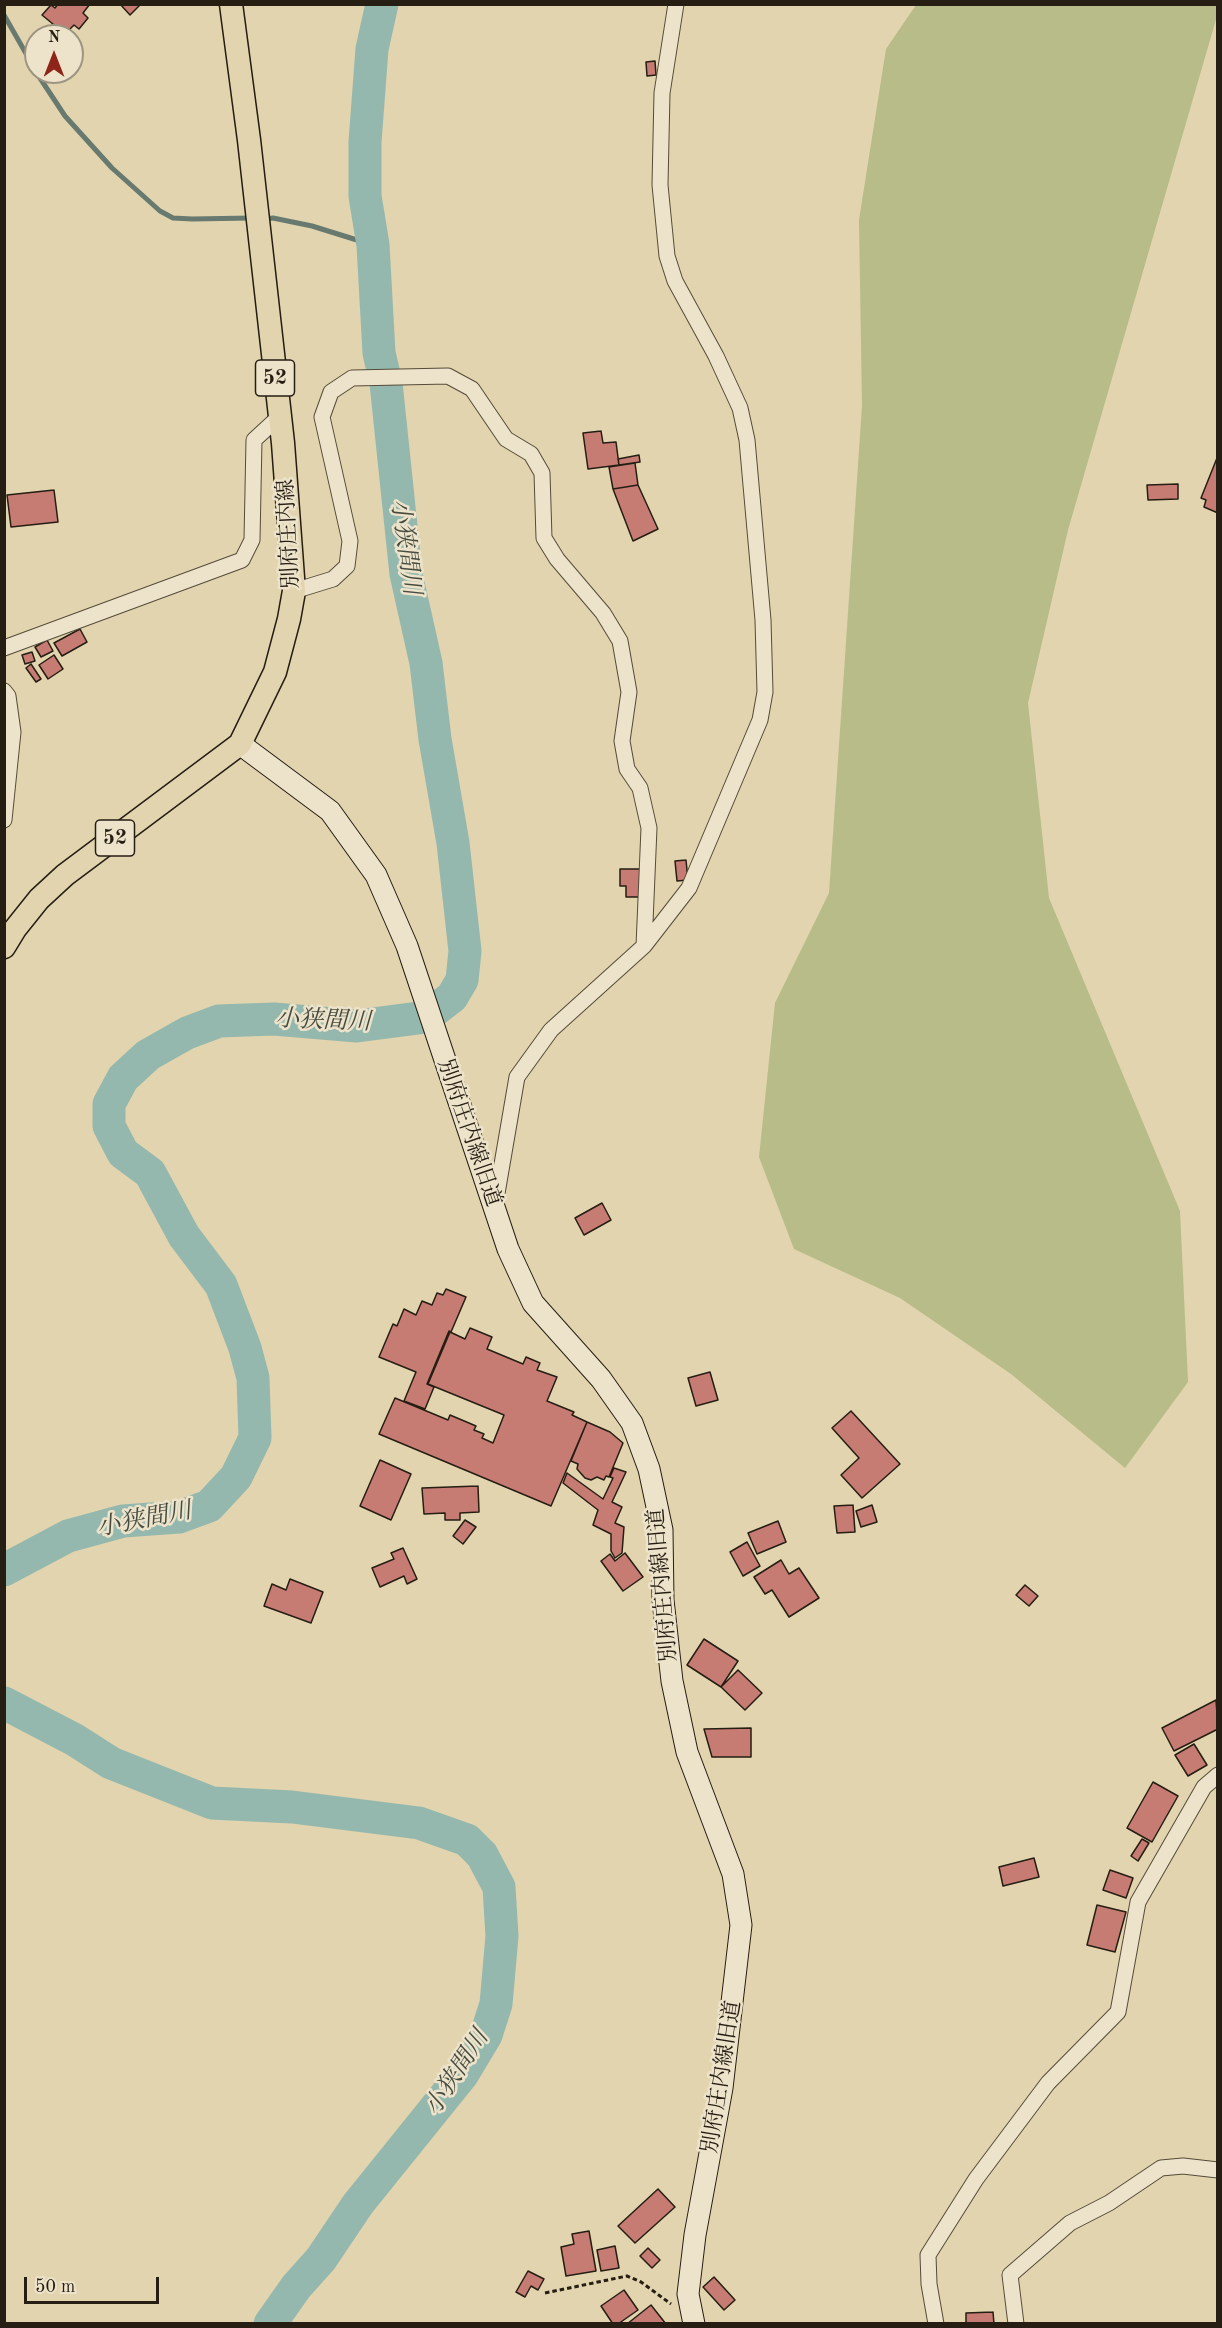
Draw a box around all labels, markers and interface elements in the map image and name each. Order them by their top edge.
north arrow [24,24,84,84]
text: N [48,30,60,46]
road number: 52 [256,360,294,396]
street label: 別府庄内線 [273,478,305,590]
water label: 小狭間川 [384,497,426,597]
road number: 52 [96,820,134,856]
water label: 小狭間川 [275,1005,371,1037]
street label: 別府庄内線旧道 [431,1056,507,1210]
water label: 小狭間川 [94,1497,194,1543]
street label: 別府庄内線旧道 [643,1507,683,1663]
street label: 別府庄内線旧道 [697,1999,747,2155]
water label: 小狭間川 [419,2025,495,2121]
scale bar [27,2265,162,2303]
text: 50 m [35,2278,75,2296]

